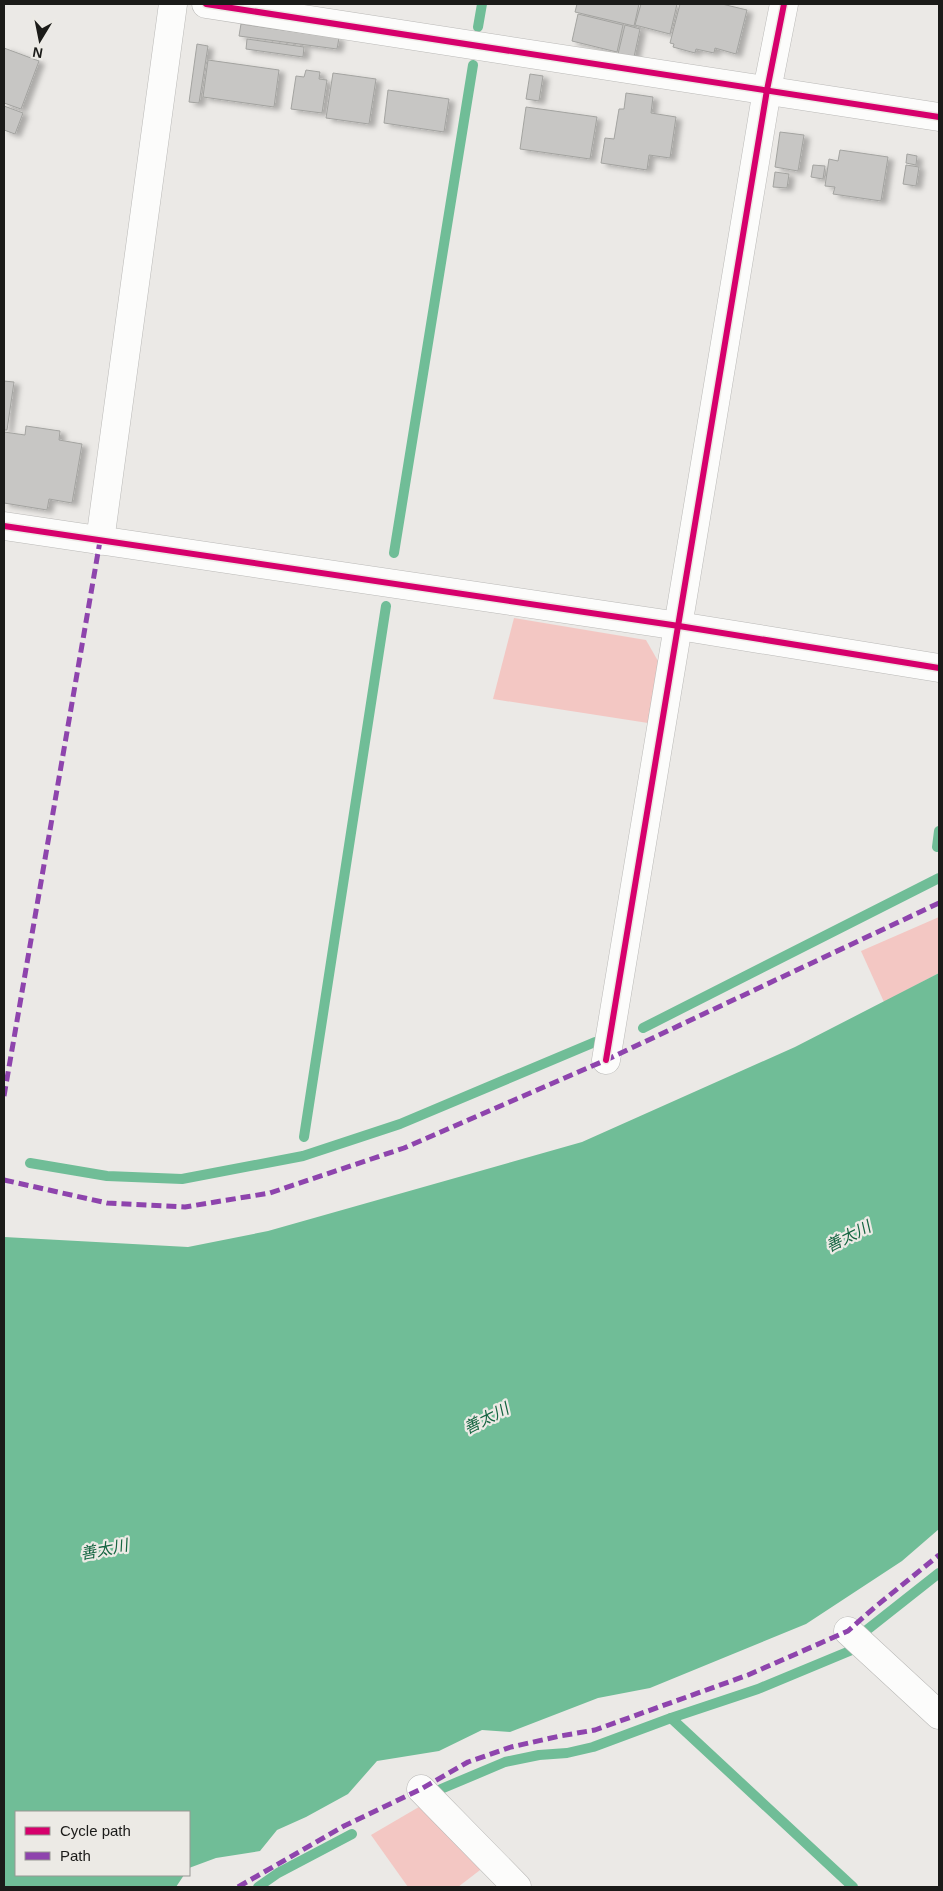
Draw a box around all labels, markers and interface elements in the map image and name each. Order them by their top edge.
north arrow [15,15,65,65]
text: N [31,44,44,62]
water label: 善太川 [823,1217,875,1255]
water label: 善太川 [461,1399,513,1437]
water label: 善太川 [79,1536,131,1562]
legend [15,1811,190,1876]
text: Cycle path [60,1822,131,1839]
text: Path [60,1847,91,1864]

